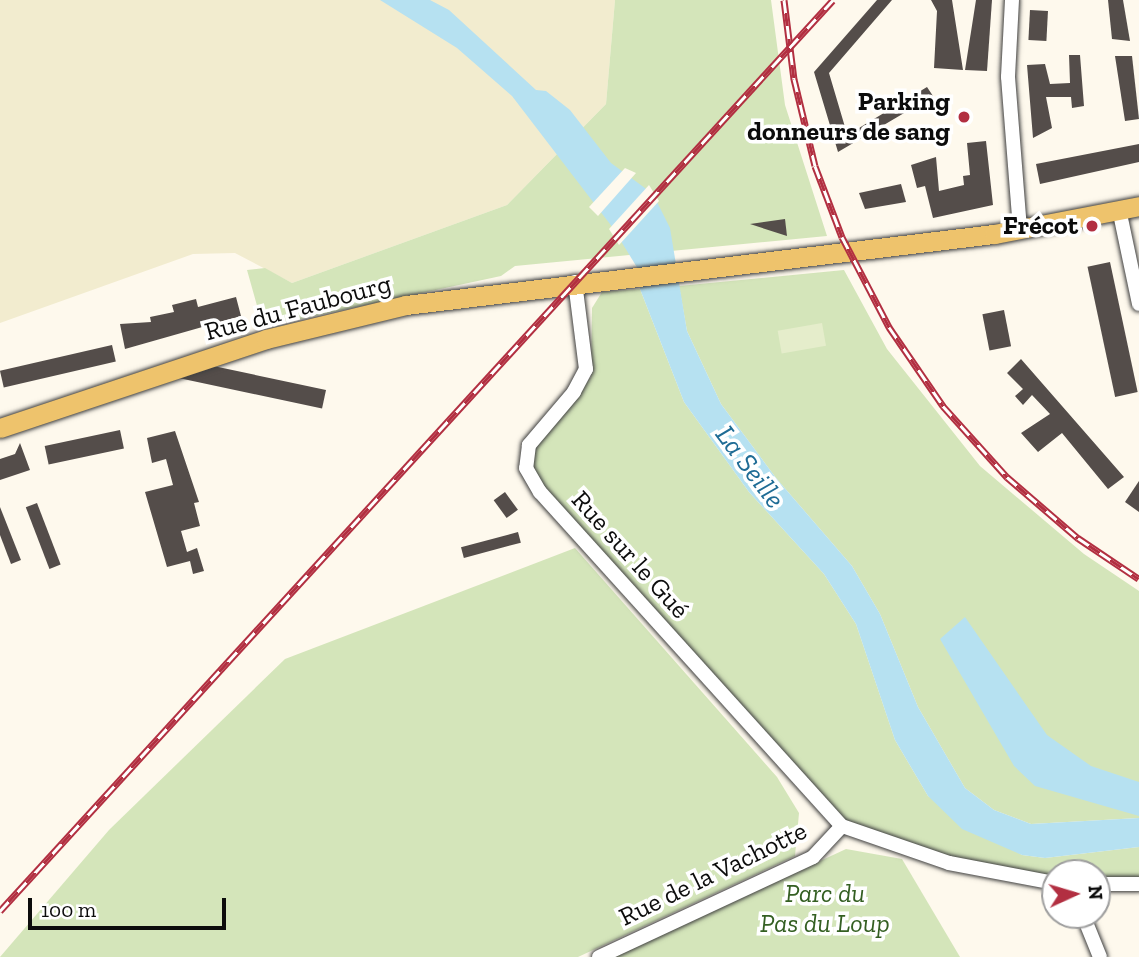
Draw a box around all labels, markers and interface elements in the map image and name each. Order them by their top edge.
place label: Parking donneurs de sang [747,86,950,148]
marker: Parking donneurs de sang [956,109,972,125]
place label: Frécot [1003,210,1078,242]
marker: Frécot [1084,218,1100,234]
street label: Rue du Faubourg [201,268,395,348]
water label: La Seille [708,419,792,515]
street label: Rue sur le Gué [564,485,696,625]
street label: Rue de la Vachotte [614,815,812,933]
north arrow [1041,859,1111,929]
park label: Parc du Pas du Loup [760,878,890,940]
scale bar [32,884,229,928]
text: N [1083,885,1107,901]
text: 100 m [41,897,96,922]

